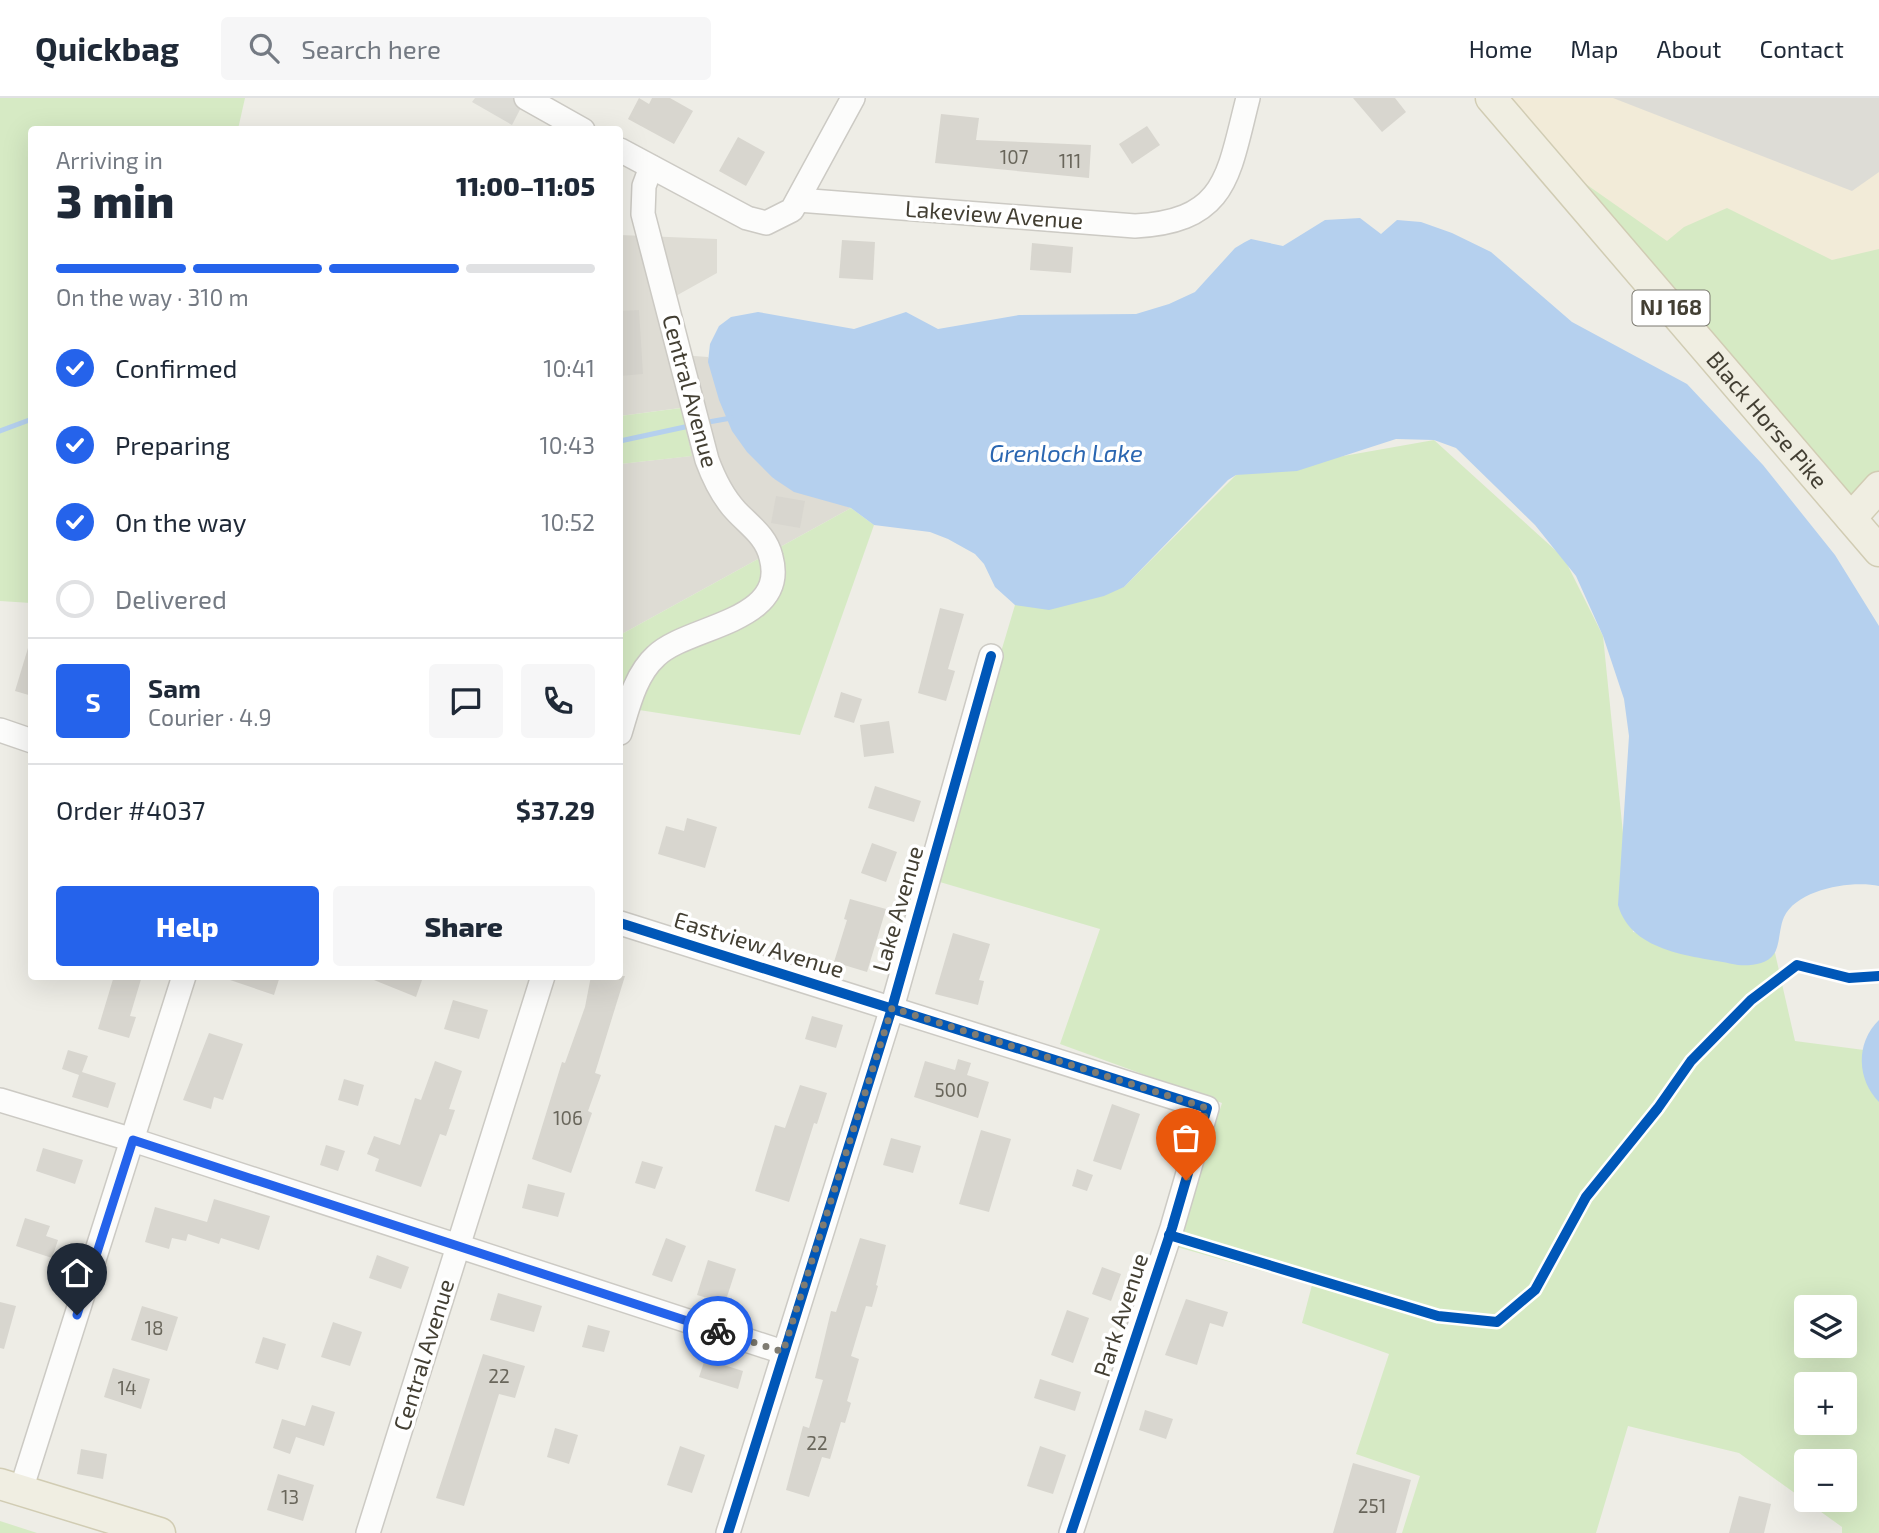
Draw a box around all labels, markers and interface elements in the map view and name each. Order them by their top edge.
search box [221,17,711,80]
text: Quickbag [35,28,179,68]
icon: search [245,29,283,67]
text: Search here [301,33,441,64]
text: Home [1469,34,1532,63]
text: Map [1570,34,1618,63]
text: About [1656,34,1722,63]
text: Contact [1760,34,1844,63]
house number: 107 [1000,145,1029,168]
text: Arriving in [56,146,163,174]
house number: 111 [1059,149,1081,172]
text: 11:00–11:05 [456,170,595,201]
text: 3 min [56,172,174,227]
street label: Lakeview Avenue [904,194,1084,234]
text: On the way · 310 m [56,283,249,311]
road number: NJ 168 [1632,290,1710,326]
street label: Central Avenue [657,311,725,470]
street label: Black Horse Pike [1701,345,1834,494]
icon: check [56,349,94,387]
text: Confirmed [115,352,238,383]
text: 10:41 [543,354,595,382]
icon: check [56,426,94,464]
text: Preparing [115,429,230,460]
text: 10:43 [540,431,595,459]
water label: Grenloch Lake [989,438,1143,467]
icon: check [56,503,94,541]
text: On the way [115,506,246,537]
text: 10:52 [541,508,595,536]
text: Delivered [115,583,227,614]
button: chat [429,664,503,738]
button: phone [521,664,595,738]
text: Sam [148,672,201,703]
text: S [85,686,101,717]
text: Courier · 4.9 [148,703,272,731]
text: Order #4037 [56,794,205,825]
text: $37.29 [516,794,595,825]
street label: Lake Avenue [866,842,928,975]
button: Help [56,886,319,966]
button: Share [333,886,595,966]
street label: Eastview Avenue [671,905,848,983]
house number: 500 [934,1078,968,1101]
house number: 106 [553,1106,583,1129]
pin [1156,1108,1216,1180]
icon: bag [1167,1119,1205,1157]
pin [47,1243,107,1315]
street label: Park Avenue [1087,1249,1153,1380]
icon: home [58,1254,96,1292]
street label: Central Avenue [387,1275,459,1434]
map controls [1794,1295,1857,1512]
button: layers [1794,1295,1857,1358]
courier [683,1296,753,1366]
icon: bike [699,1312,737,1350]
house number: 18 [144,1316,164,1339]
house number: 22 [488,1364,510,1387]
button: + [1794,1372,1857,1435]
house number: 14 [117,1376,137,1399]
house number: 22 [806,1431,828,1454]
button: − [1794,1449,1857,1512]
house number: 13 [281,1485,299,1508]
house number: 251 [1358,1494,1386,1517]

